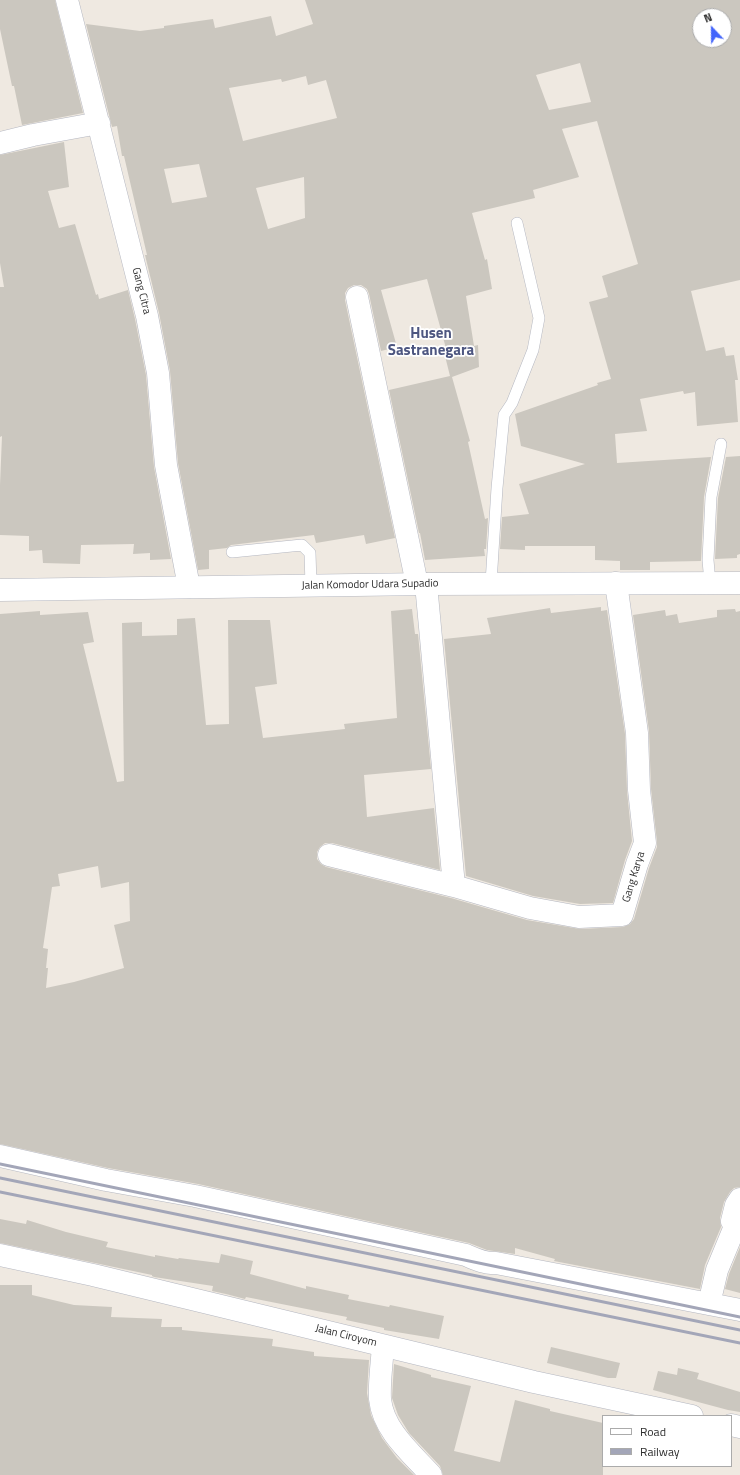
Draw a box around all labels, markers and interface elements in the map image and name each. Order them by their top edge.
north arrow [692,8,732,48]
text: N [701,9,714,27]
street label: Gang Citra [129,266,153,316]
district label: Husen Sastranegara [388,325,474,360]
street label: Jalan Komodor Udara Supadio [301,577,439,593]
street label: Gang Karya [620,850,648,904]
street label: Jalan Ciroyom [314,1322,378,1350]
legend [602,1415,732,1467]
text: Road [640,1422,666,1441]
text: Railway [640,1442,680,1461]

